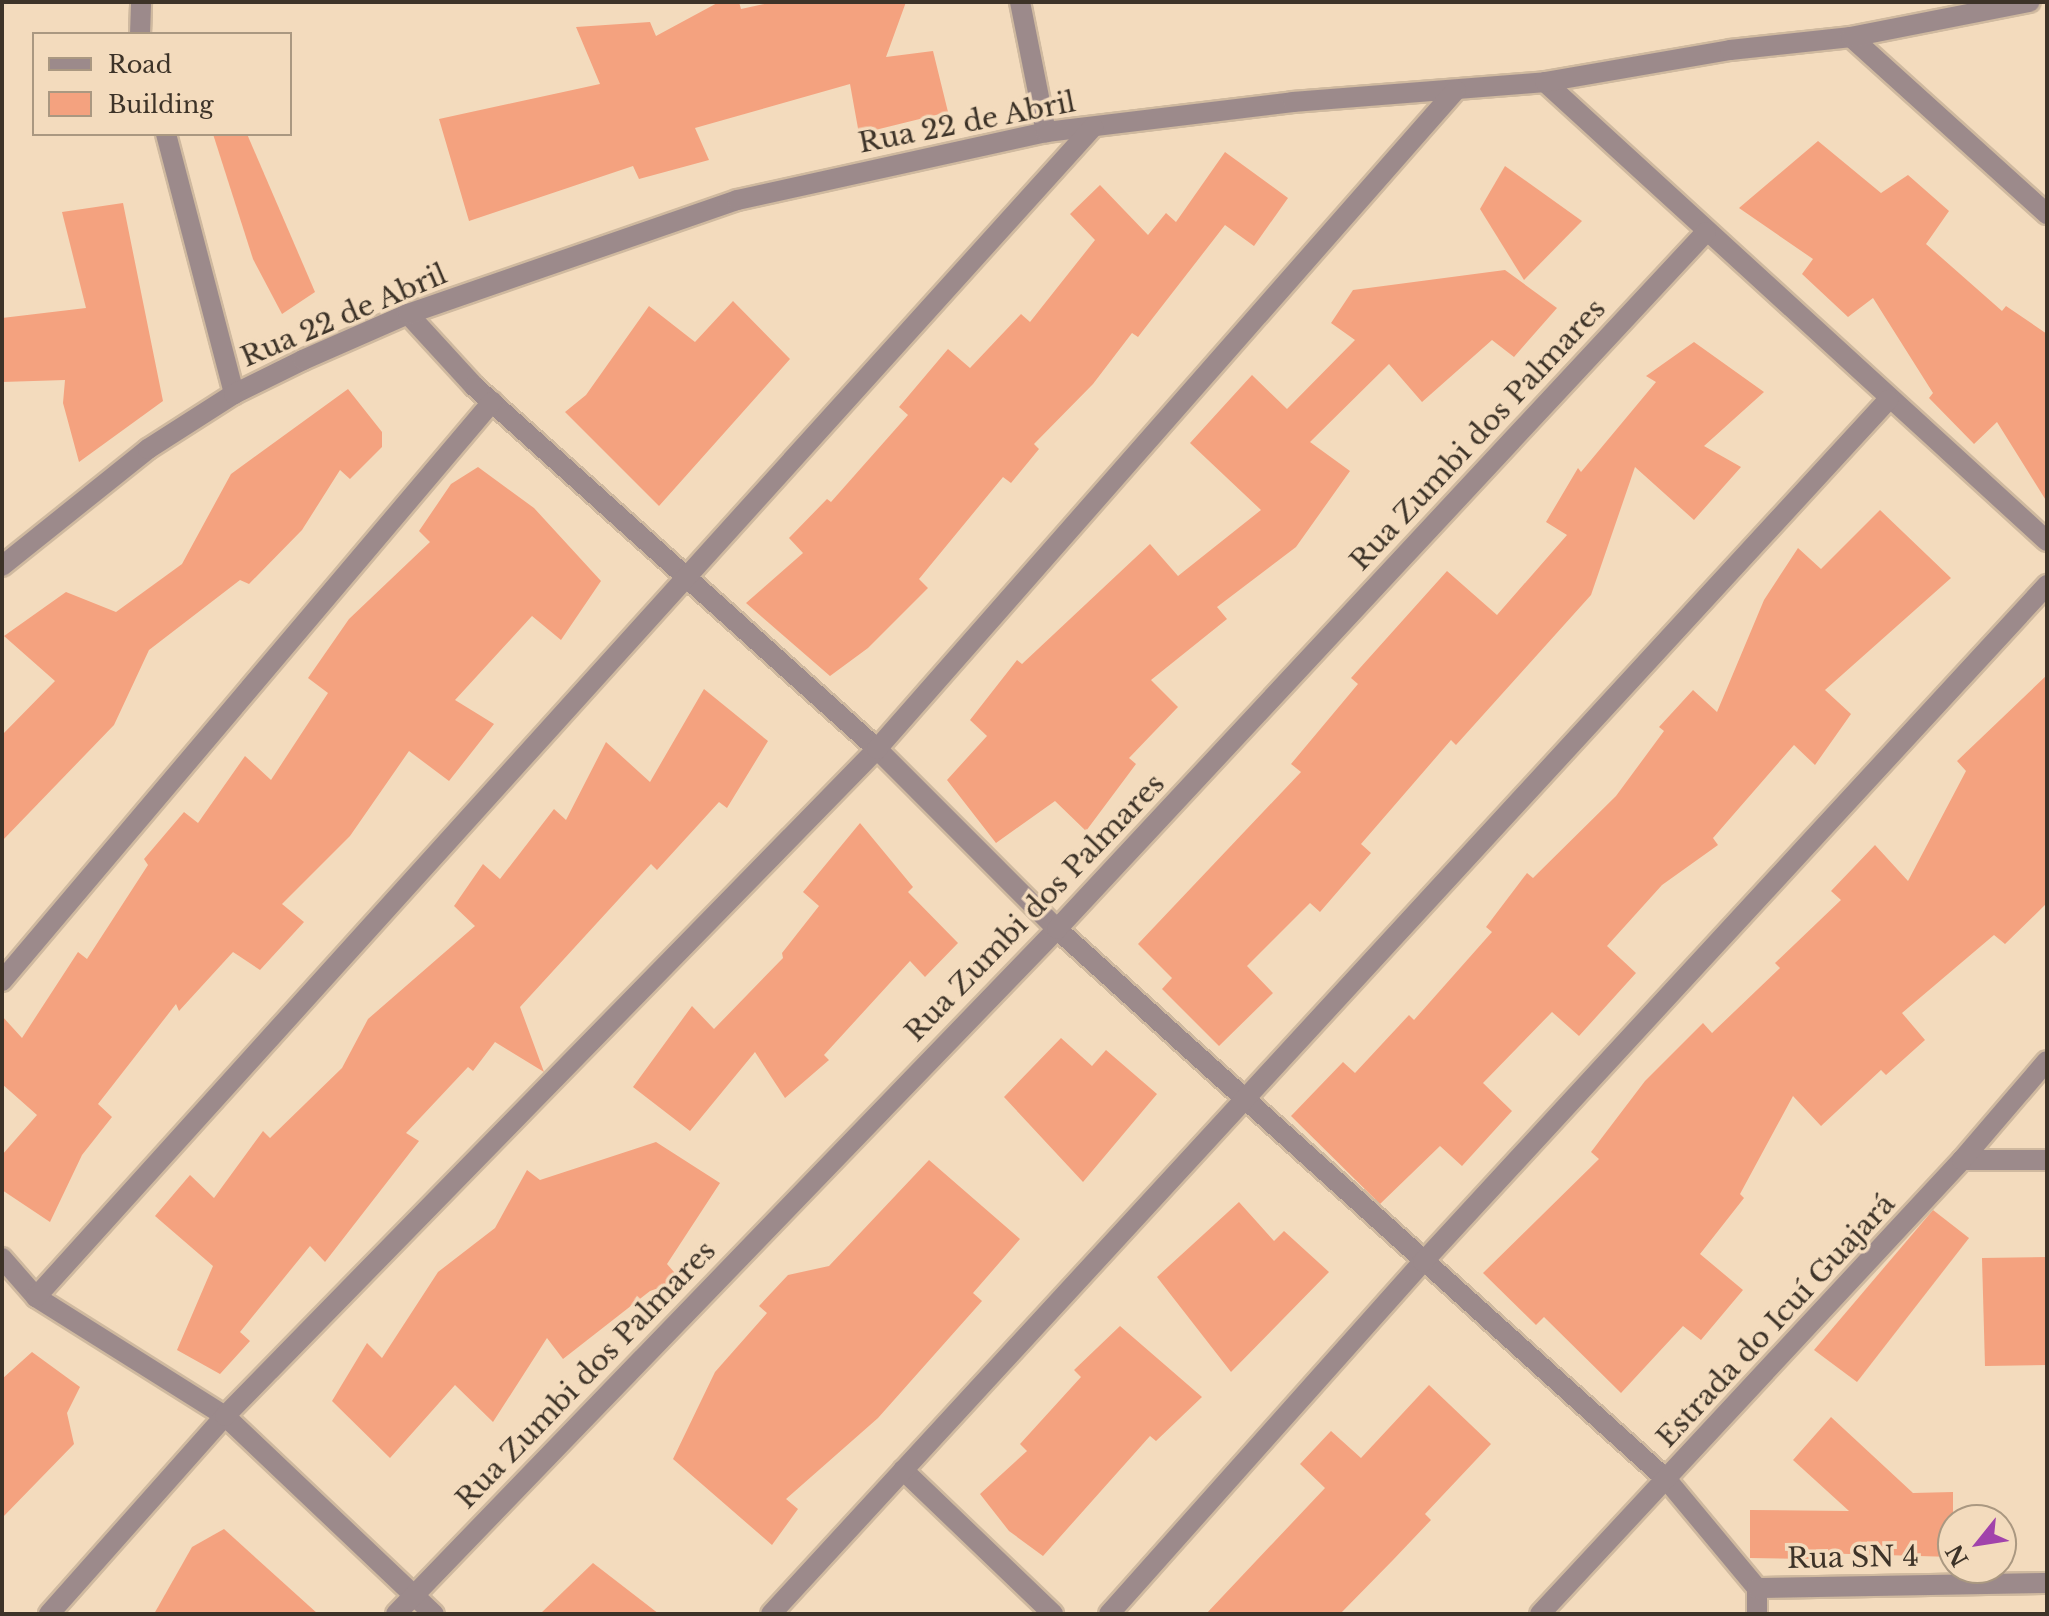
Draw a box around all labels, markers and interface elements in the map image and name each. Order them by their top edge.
legend [32,32,292,136]
text: Road [108,50,172,79]
street label: Rua 22 de Abril [855,85,1079,161]
text: Building [108,90,214,119]
street label: Rua 22 de Abril [235,257,453,375]
street label: Rua Zumbi dos Palmares [1343,292,1613,578]
street label: Rua Zumbi dos Palmares [898,767,1172,1049]
street label: Estrada do Icuí Guajará [1650,1187,1902,1455]
street label: Rua Zumbi dos Palmares [449,1234,723,1516]
north arrow [1937,1504,2017,1584]
street label: Rua SN 4 [1787,1540,1919,1576]
text: N [1941,1540,1974,1571]

